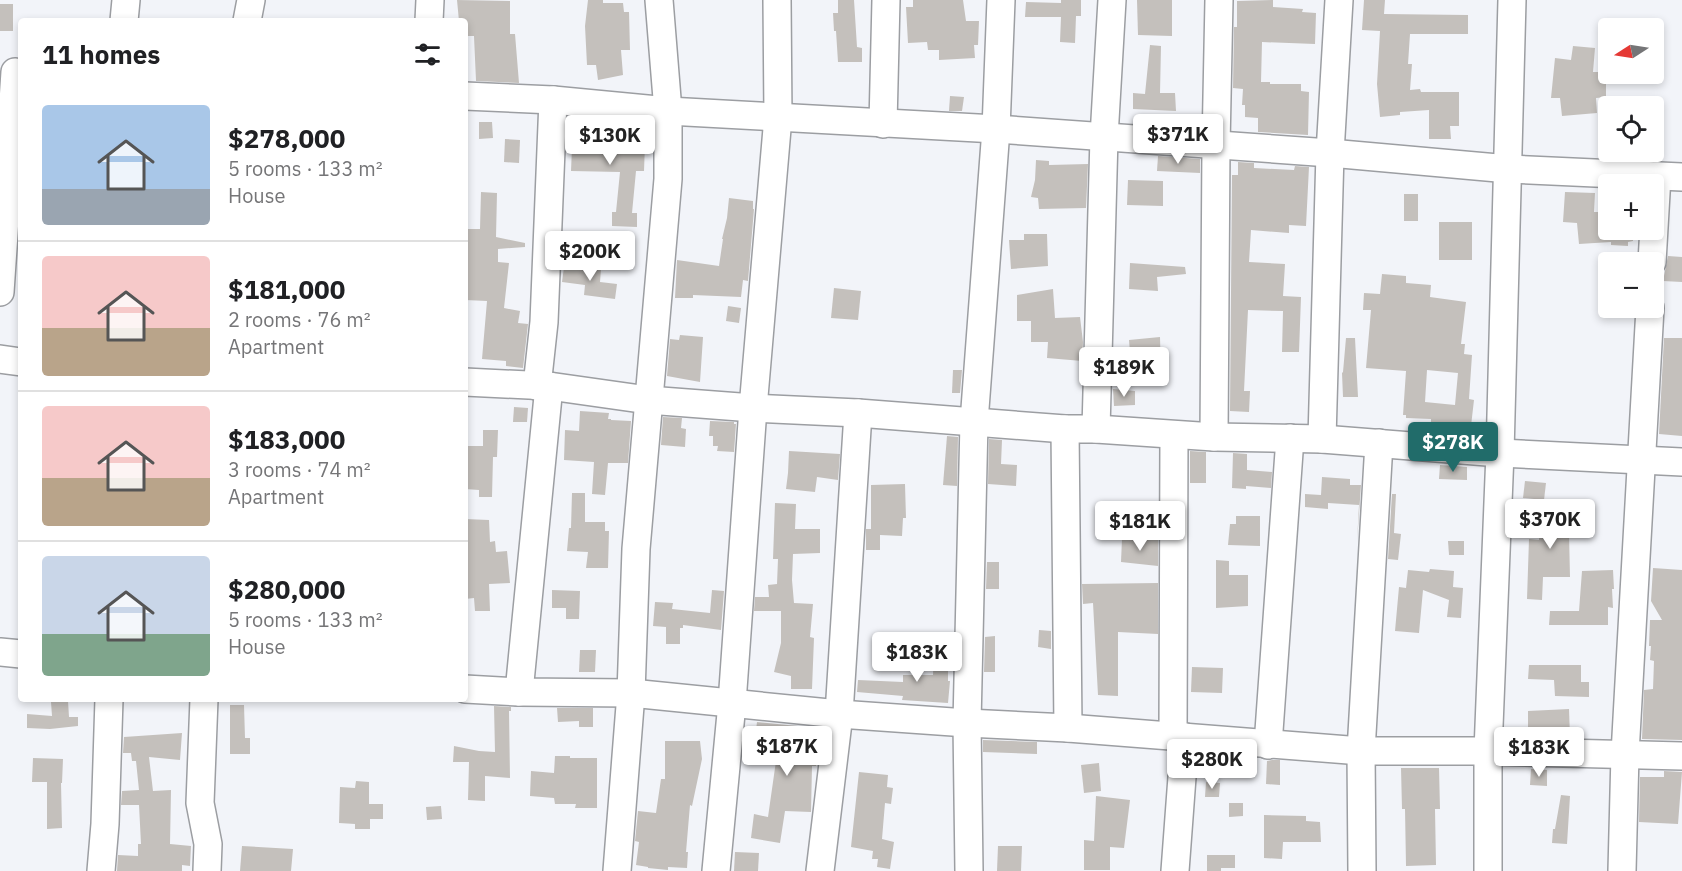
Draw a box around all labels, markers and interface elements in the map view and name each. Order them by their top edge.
north arrow [1598,18,1664,84]
map controls [1598,18,1664,318]
text: 11 homes [42,37,160,71]
icon: filters [411,38,444,71]
button: locate [1598,96,1664,162]
pin: $371K [1136,114,1220,165]
pin: $130K [568,115,652,166]
text: $371K [1147,120,1209,147]
text: $278,000 [228,121,345,155]
text: $130K [579,121,641,148]
icon: home [90,129,162,201]
text: 5 rooms · 133 m² [228,155,383,182]
button: + [1598,174,1664,240]
text: House [228,182,285,209]
pin: $200K [548,231,632,282]
text: $200K [559,237,621,264]
button: − [1598,252,1664,318]
text: $181,000 [228,272,345,306]
icon: home [90,280,162,352]
text: 2 rooms · 76 m² [228,306,371,333]
text: Apartment [228,333,324,360]
pin: $189K [1082,347,1166,398]
text: $189K [1093,353,1155,380]
text: $183,000 [228,422,345,456]
pin: $278K [1411,422,1495,473]
text: $278K [1422,428,1484,455]
icon: home [90,430,162,502]
text: 3 rooms · 74 m² [228,456,371,483]
text: Apartment [228,483,324,510]
pin: $370K [1508,499,1592,550]
pin: $181K [1098,501,1182,552]
text: $370K [1519,505,1581,532]
text: $181K [1109,507,1171,534]
text: $280,000 [228,572,345,606]
icon: home [90,580,162,652]
text: 5 rooms · 133 m² [228,606,383,633]
pin: $183K [875,632,959,683]
text: House [228,633,285,660]
text: $183K [886,638,948,665]
pin: $187K [745,726,829,777]
pin: $183K [1497,727,1581,778]
text: $187K [756,732,818,759]
text: $183K [1508,733,1570,760]
pin: $280K [1170,739,1254,790]
text: $280K [1181,745,1243,772]

